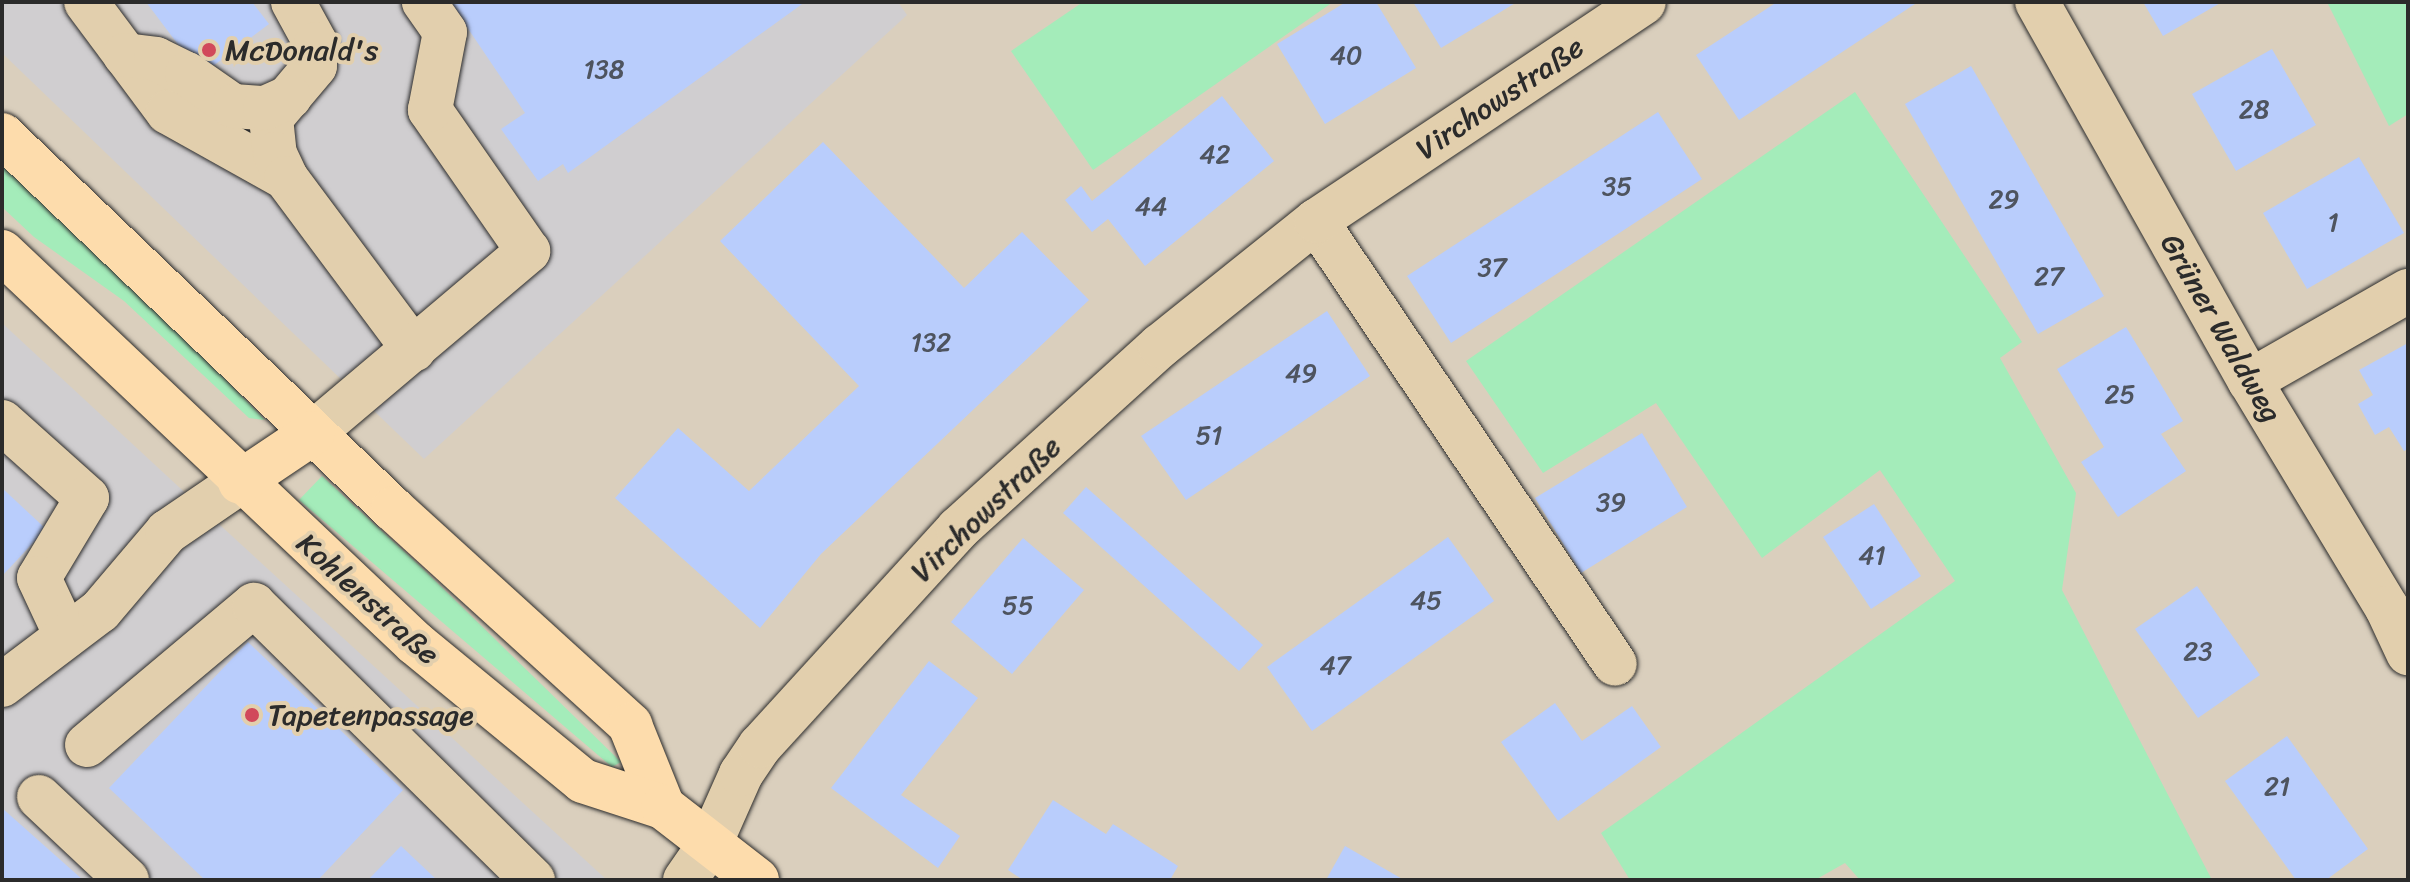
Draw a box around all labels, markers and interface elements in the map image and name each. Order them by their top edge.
street label: Virchowstraße [1409,29,1591,167]
place label: McDonald's [225,32,378,68]
house number: 40 [1330,40,1362,72]
marker: McDonald's [200,41,218,59]
house number: 138 [583,54,625,86]
house number: 28 [2239,94,2269,126]
house number: 42 [1199,139,1231,171]
house number: 35 [1602,171,1632,203]
house number: 29 [1989,184,2019,216]
house number: 44 [1135,191,1167,223]
house number: 1 [2327,207,2339,239]
street label: Grüner Waldweg [2152,227,2290,429]
house number: 37 [1477,252,1507,284]
house number: 27 [2034,261,2064,293]
house number: 132 [911,327,951,359]
house number: 49 [1285,358,1317,390]
house number: 25 [2105,379,2135,411]
house number: 51 [1195,420,1223,452]
street label: Virchowstraße [904,429,1068,589]
house number: 39 [1596,487,1626,519]
street label: Kohlenstraße [289,525,447,673]
house number: 41 [1858,540,1886,572]
house number: 45 [1410,585,1442,617]
house number: 55 [1002,590,1034,622]
house number: 23 [2183,636,2213,668]
house number: 47 [1319,650,1351,682]
place label: Tapetenpassage [268,697,474,733]
marker: Tapetenpassage [243,706,261,724]
house number: 21 [2264,771,2290,803]

